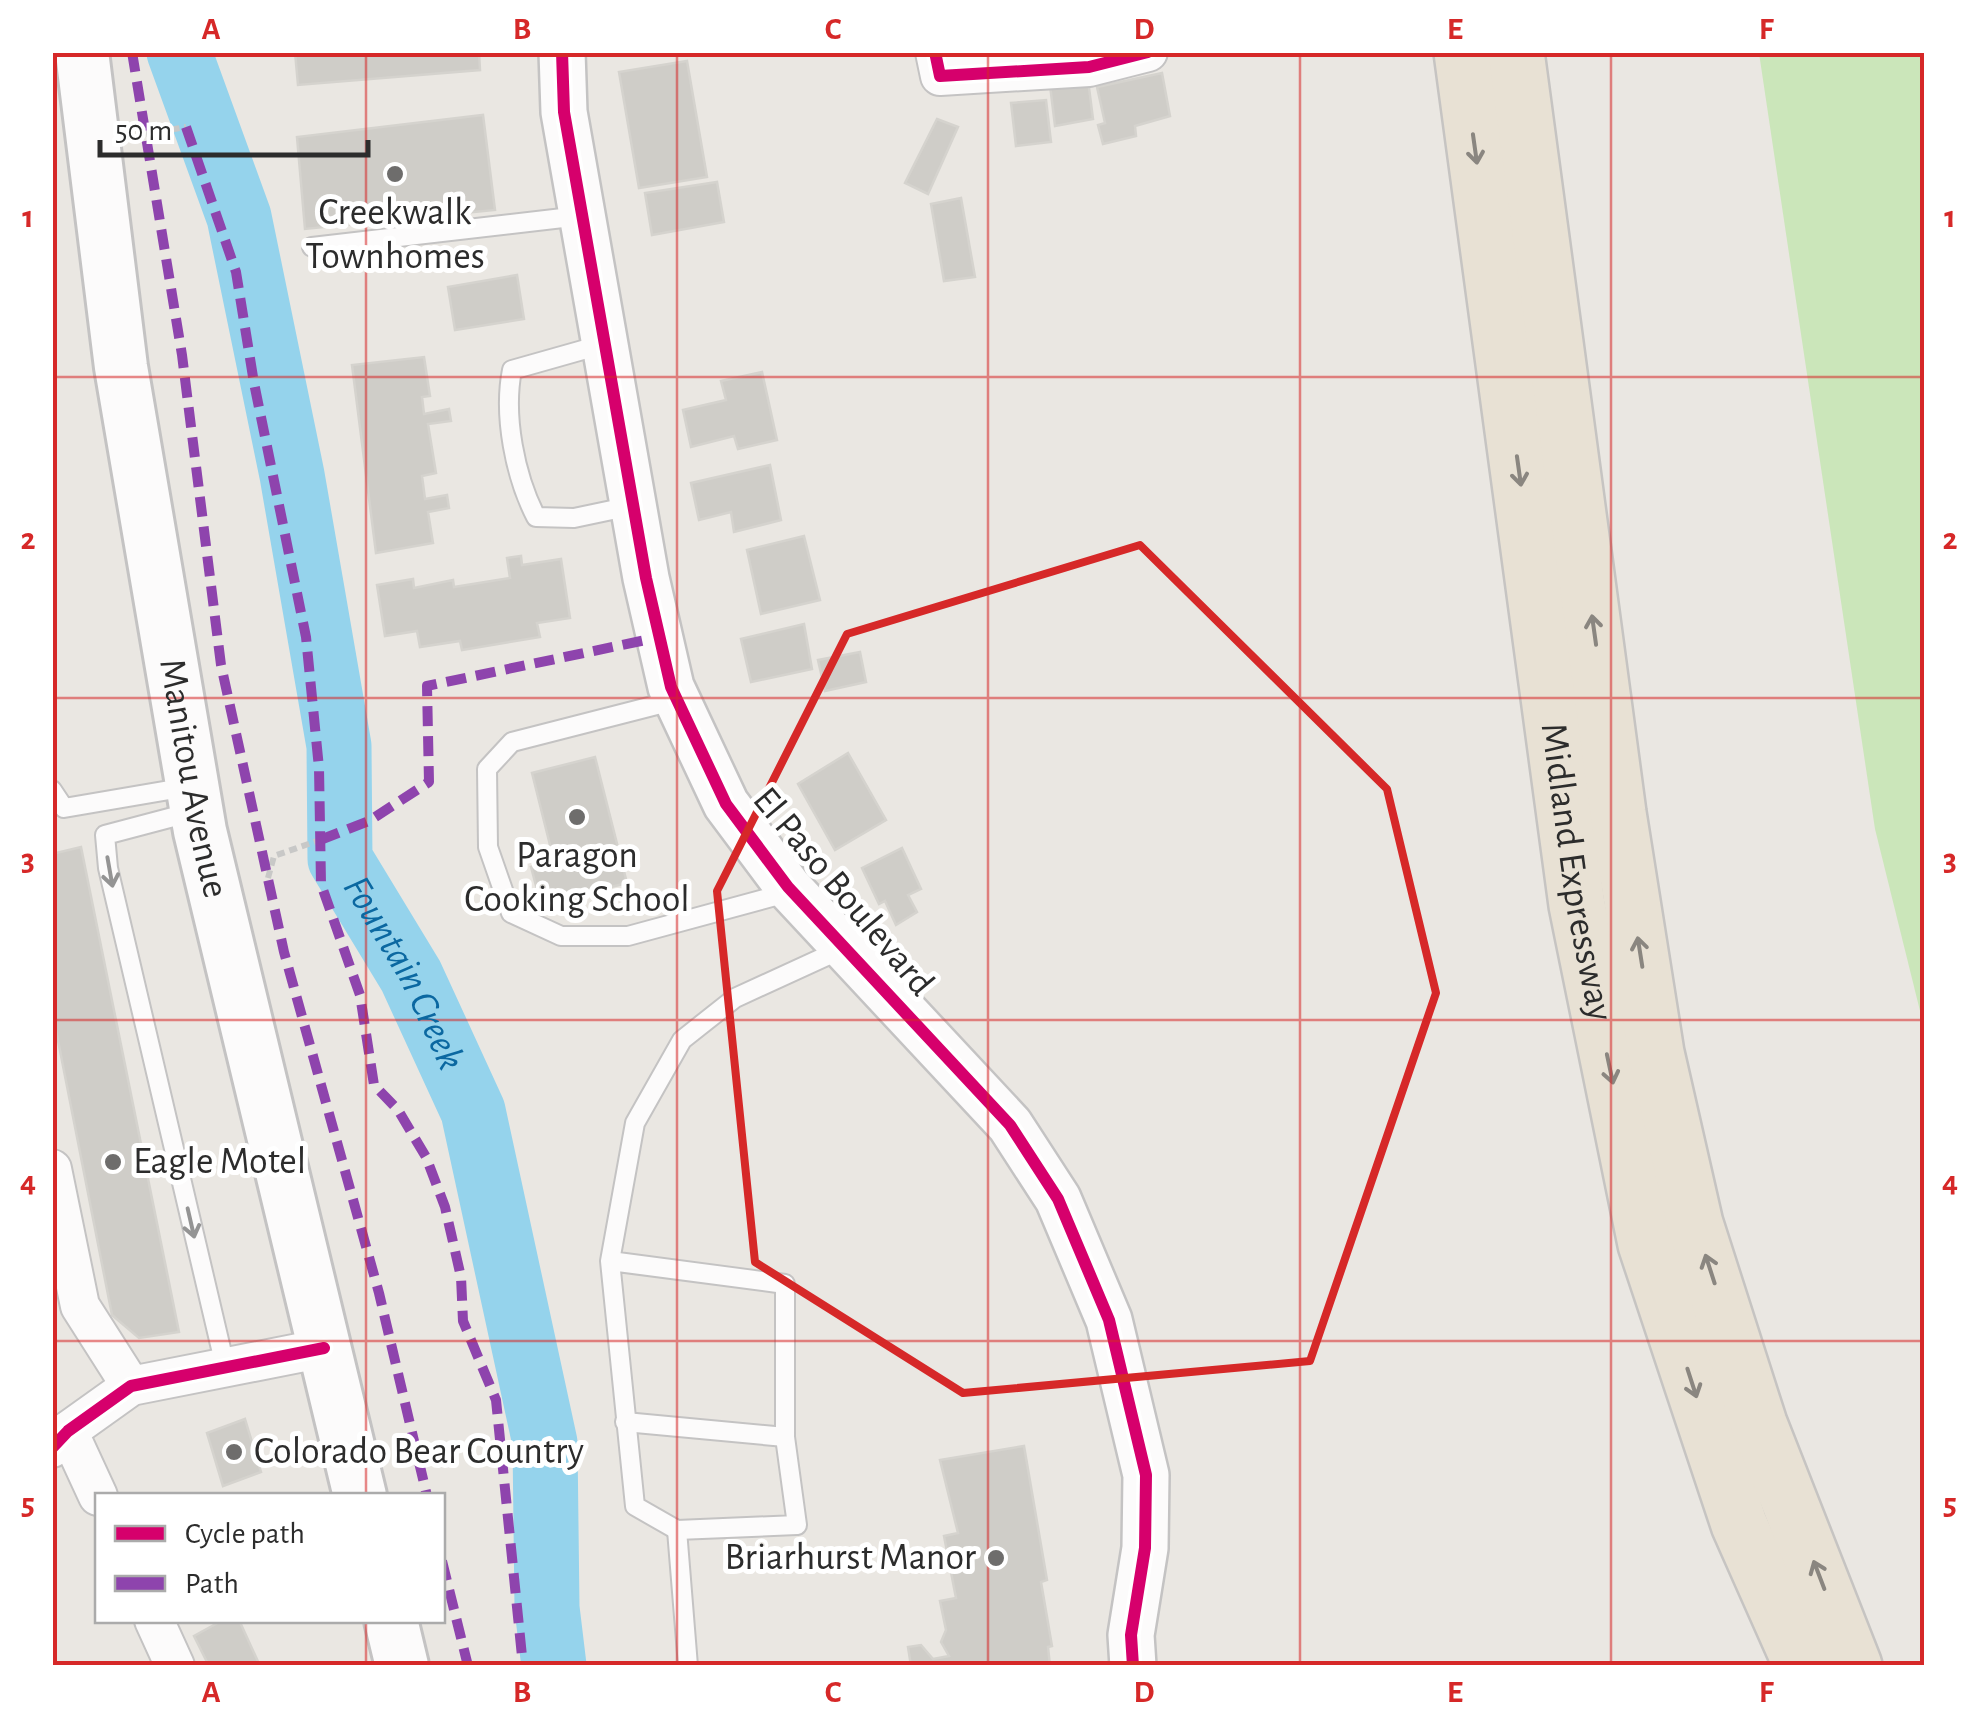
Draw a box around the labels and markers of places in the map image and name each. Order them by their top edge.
marker: Creekwalk Townhomes [384,163,406,185]
place label: Creekwalk Townhomes [305,194,485,276]
marker: Paragon Cooking School [566,806,588,828]
place label: Paragon Cooking School [464,837,690,919]
place label: Eagle Motel [133,1143,306,1181]
marker: Eagle Motel [102,1151,124,1173]
place label: Colorado Bear Country [254,1433,584,1471]
marker: Colorado Bear Country [223,1441,245,1463]
place label: Briarhurst Manor [725,1539,977,1577]
marker: Briarhurst Manor [985,1547,1007,1569]

